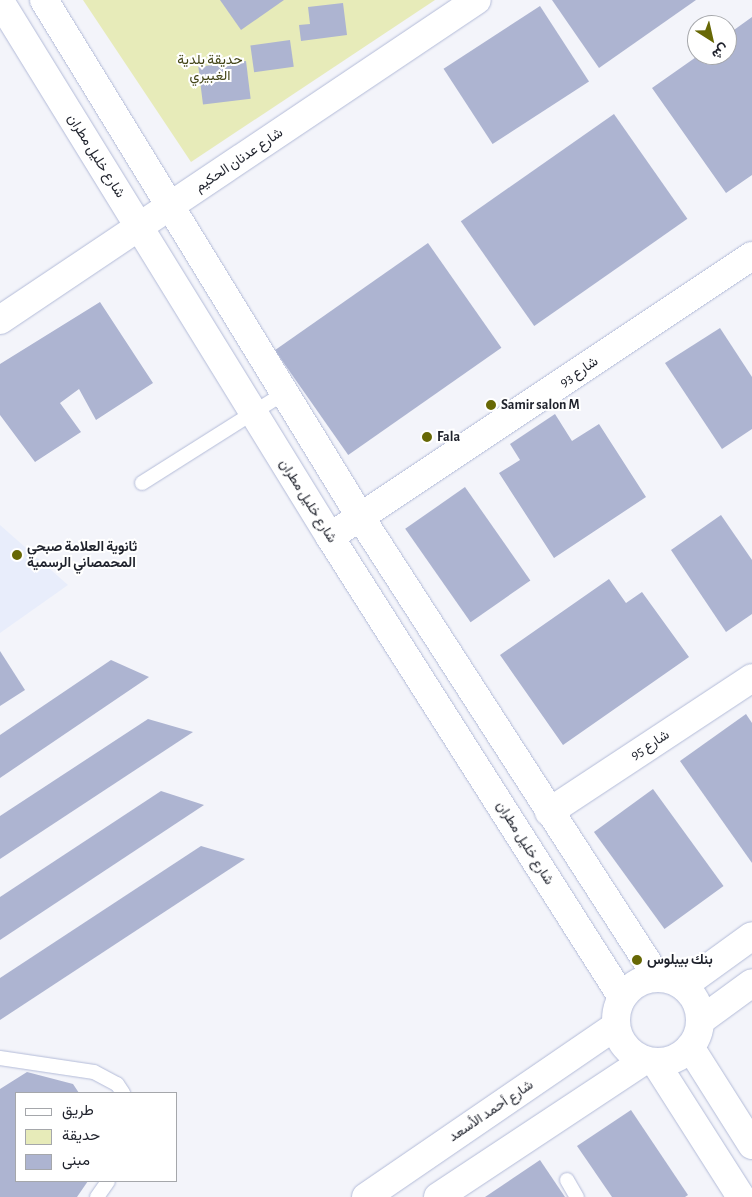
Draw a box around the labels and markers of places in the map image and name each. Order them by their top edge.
place label: Samir salon M [501,397,580,413]
marker: Samir salon M [485,399,497,411]
place label: Fala [437,429,460,445]
marker: Fala [421,431,433,443]
place label: ثانوية العلامة صبحي المحمصاني الرسمية [27,539,137,572]
marker: ثانوية العلامة صبحي المحمصاني الرسمية [11,549,23,561]
place label: بنك بيبلوس [647,952,713,968]
marker: بنك بيبلوس [631,954,643,966]

